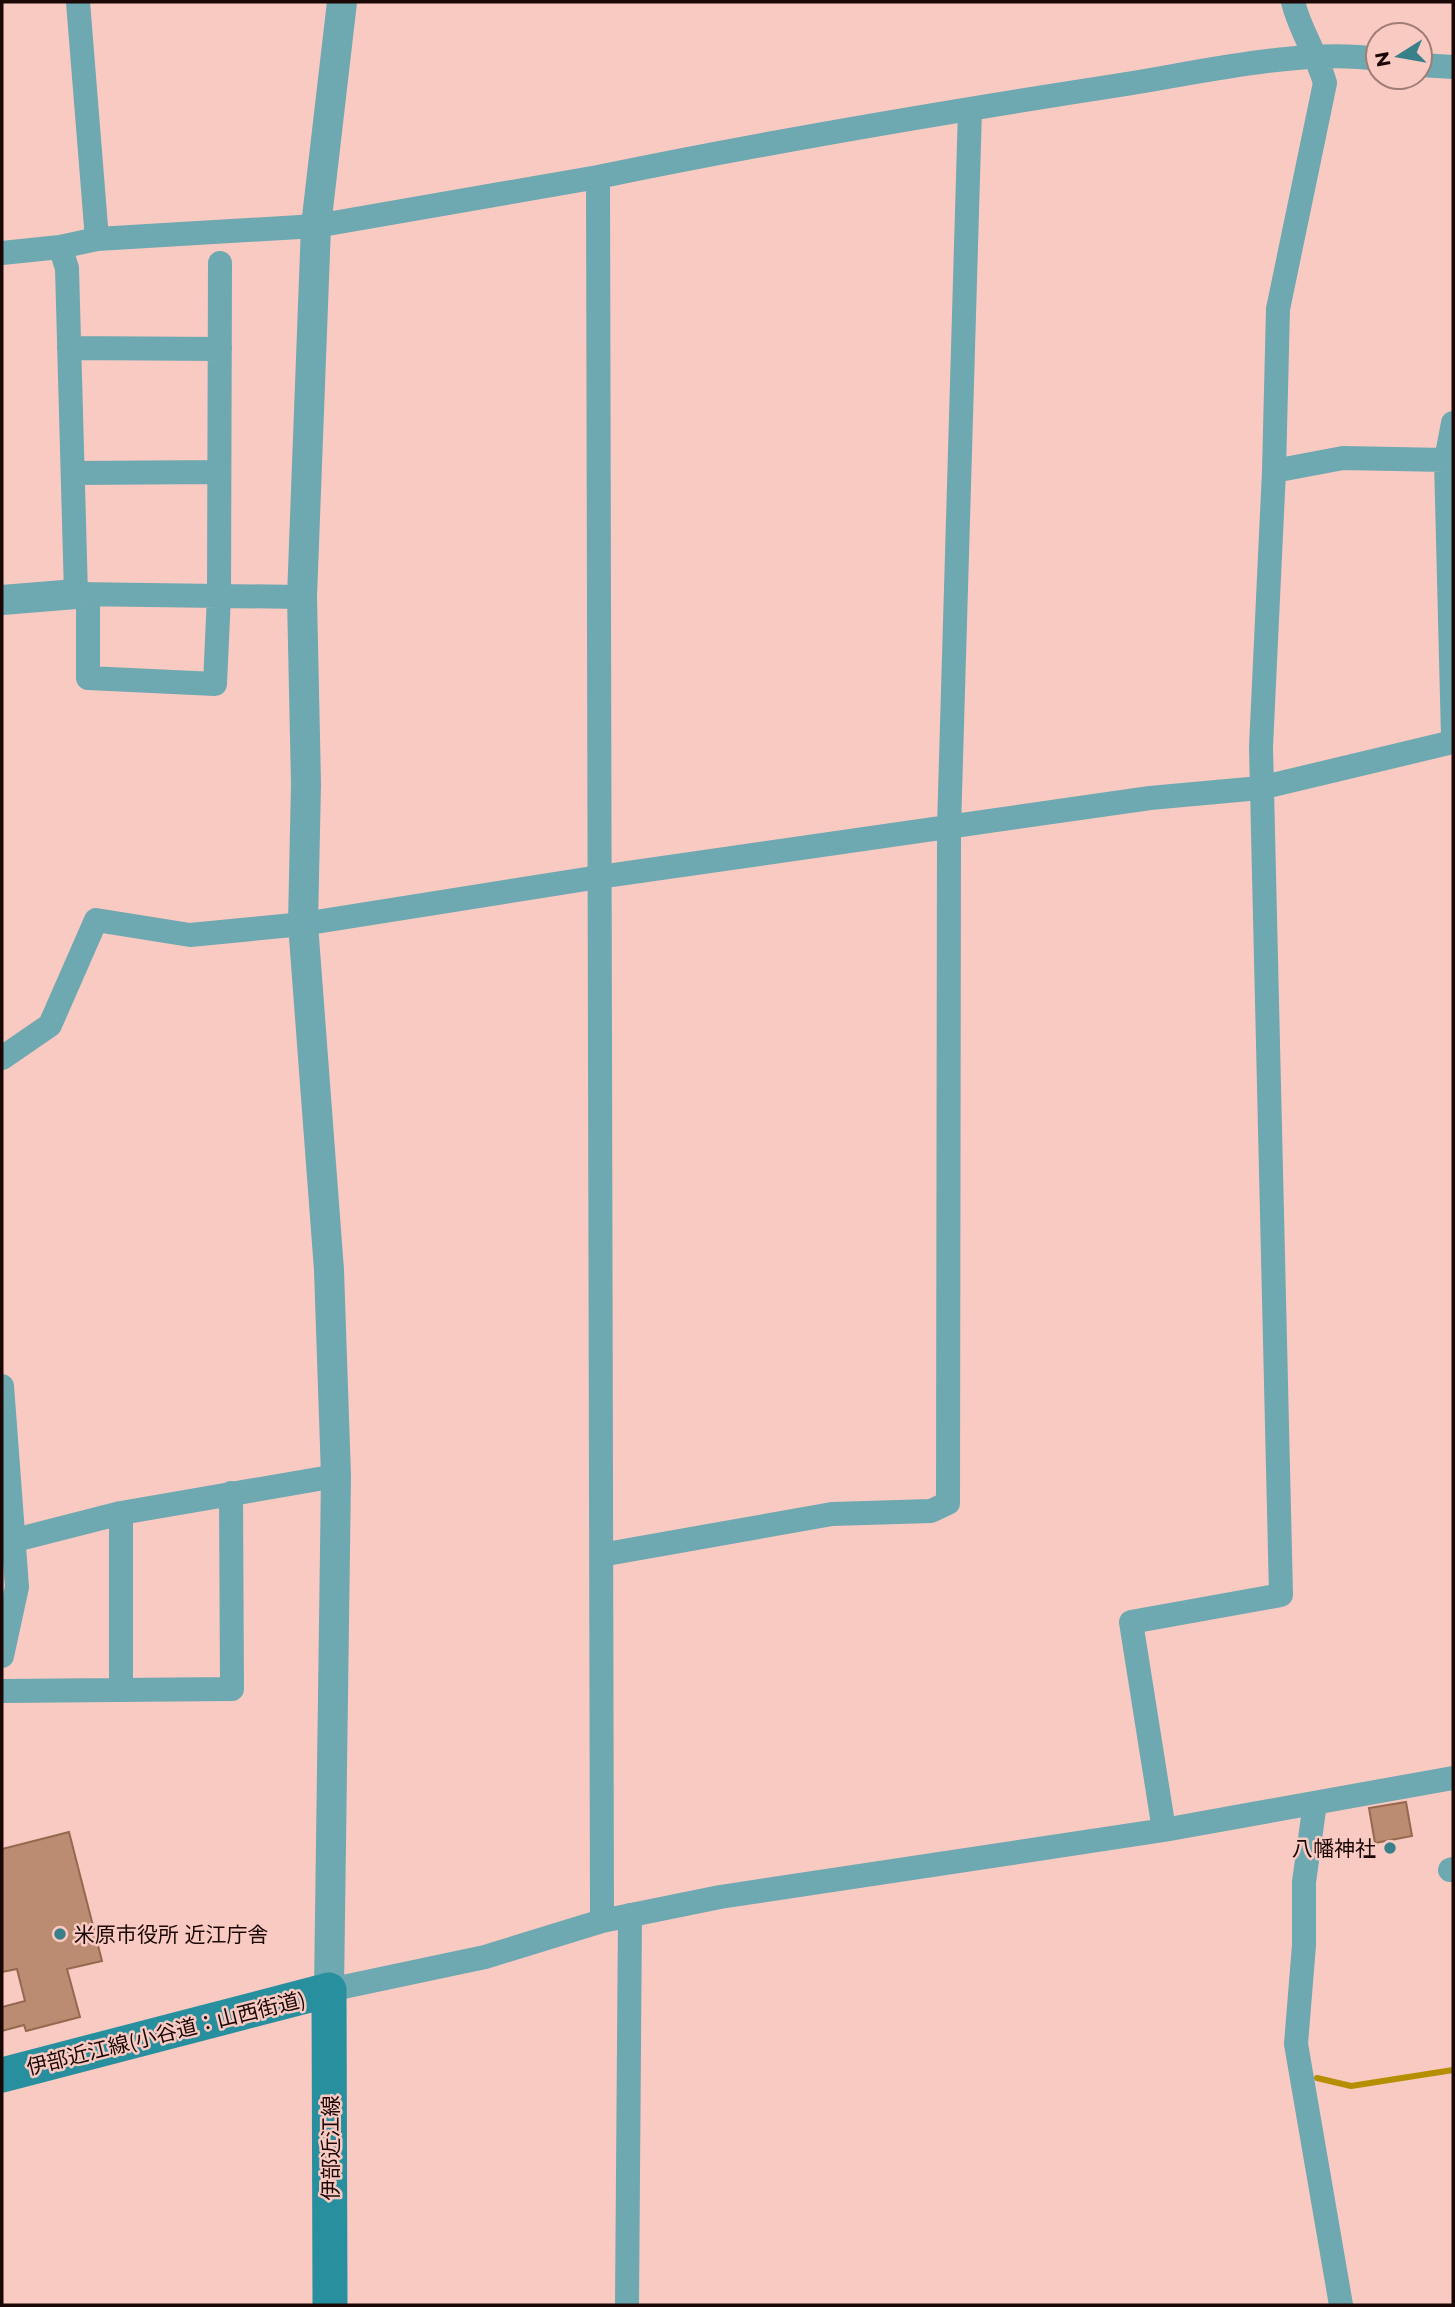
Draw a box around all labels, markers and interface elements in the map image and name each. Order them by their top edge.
north arrow [1364,21,1434,91]
text: N [1370,49,1396,69]
place label: 八幡神社 [1292,1836,1376,1861]
marker: 八幡神社 [1382,1840,1398,1856]
place label: 米原市役所 近江庁舎 [74,1922,269,1947]
marker: 米原市役所 近江庁舎 [52,1926,68,1942]
street label: 伊部近江線(小谷道：山西街道) [24,1986,308,2080]
street label: 伊部近江線 [318,2096,343,2201]

